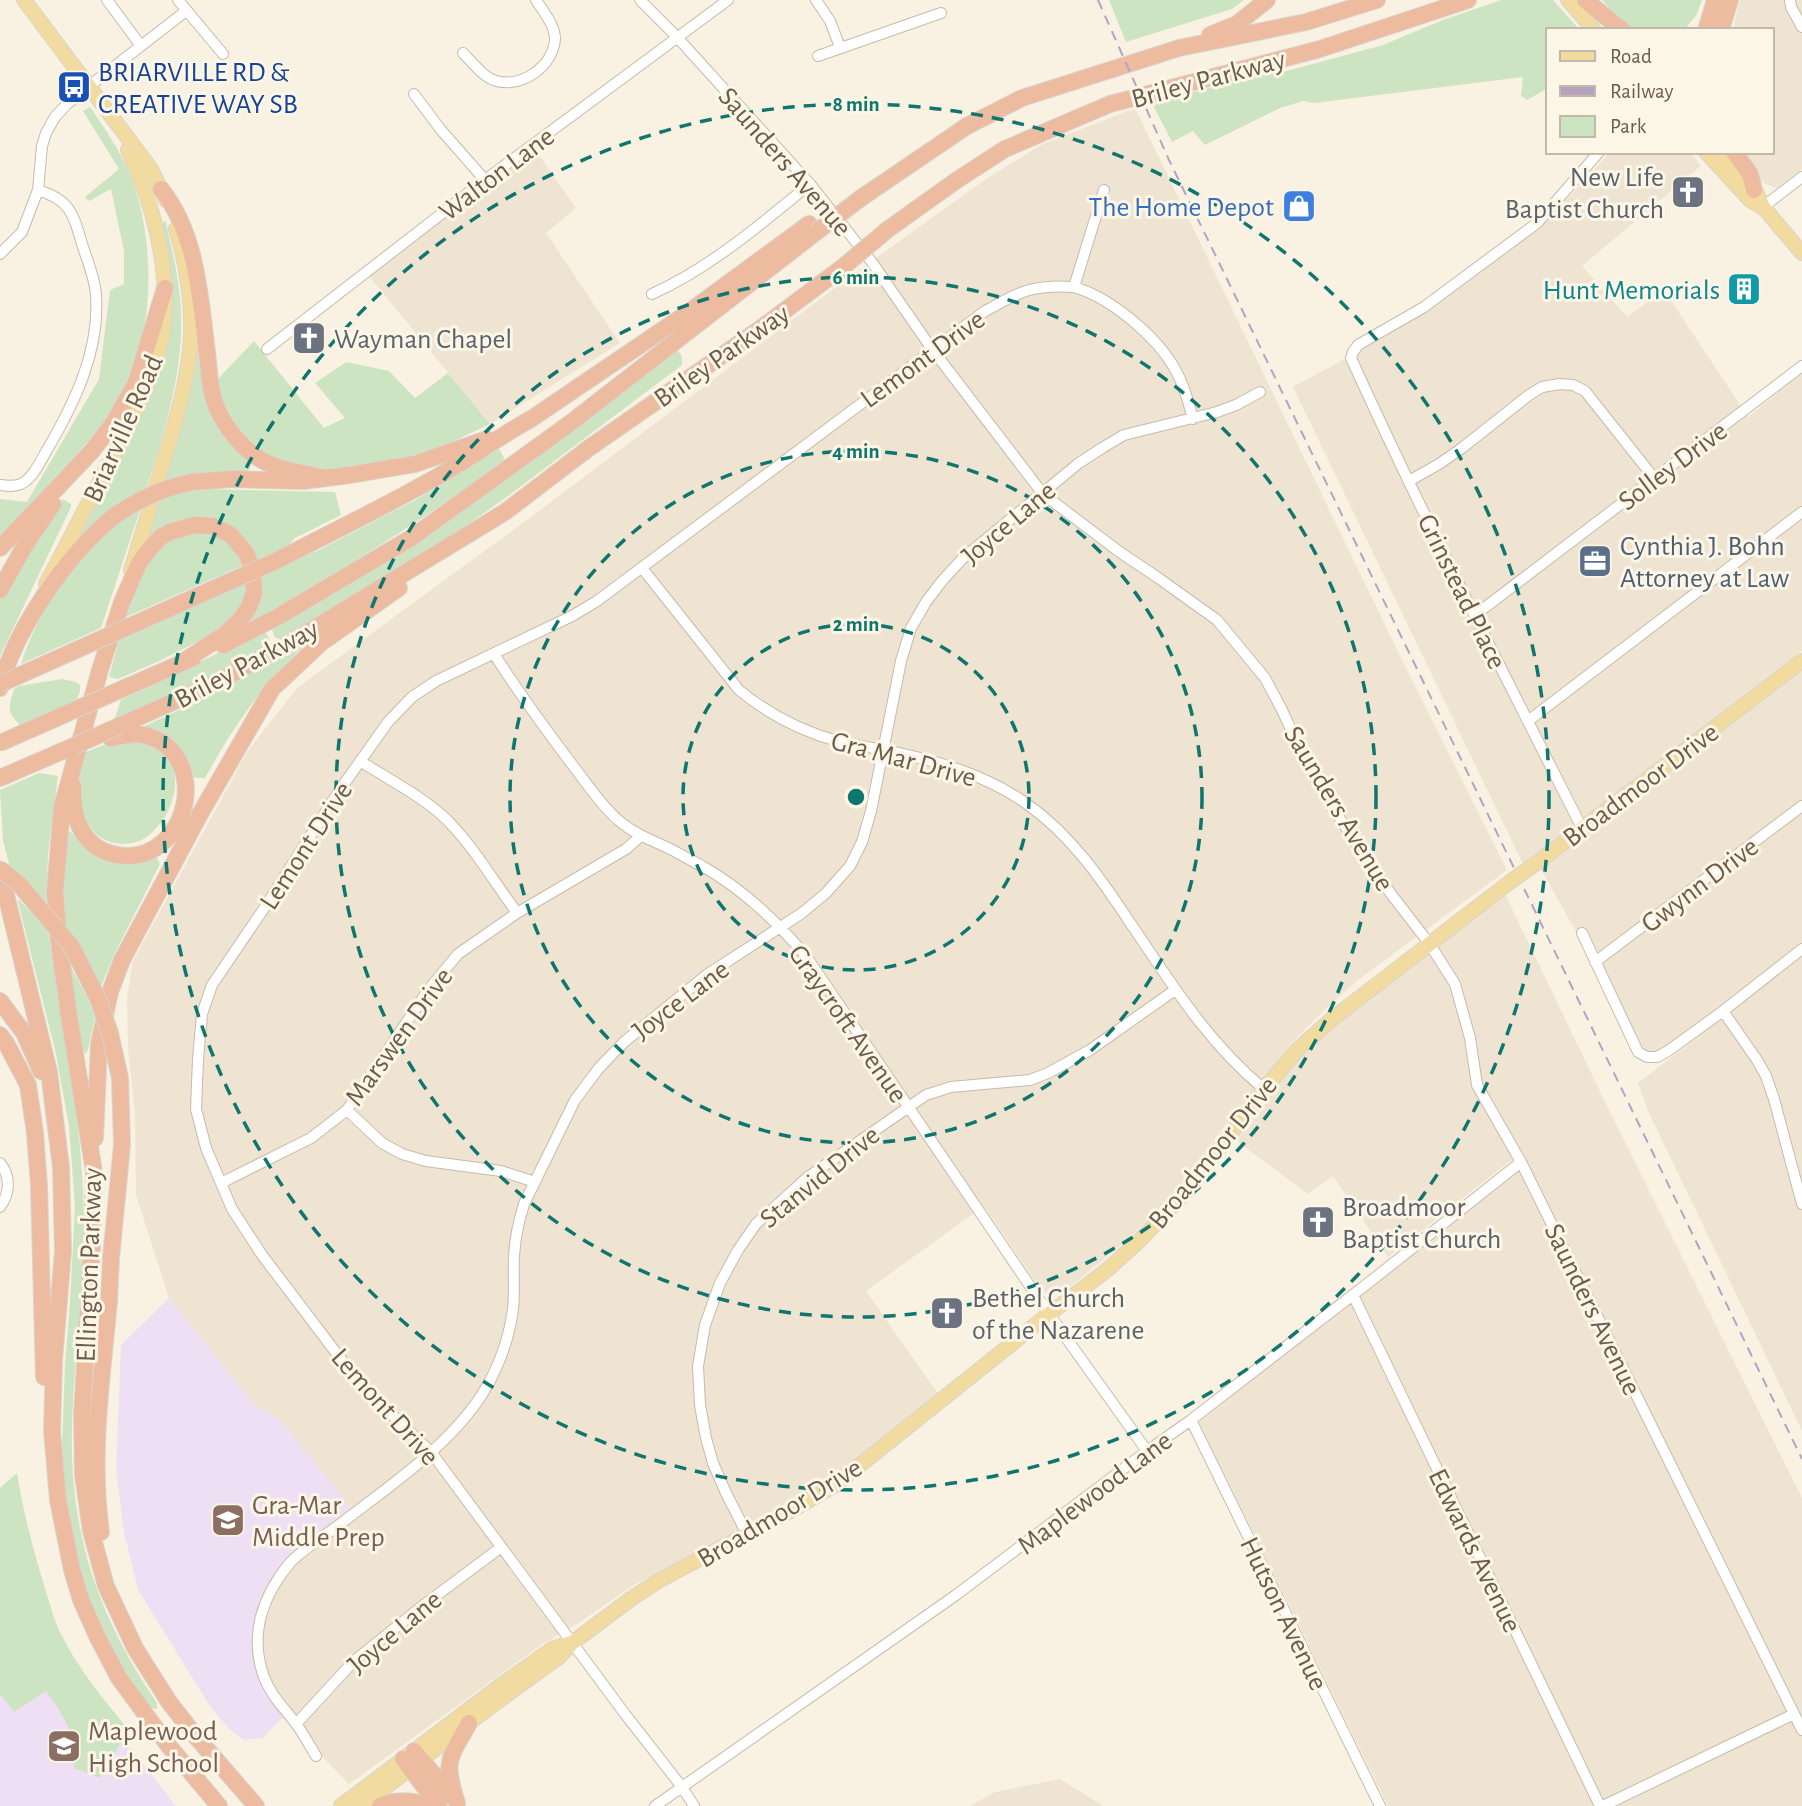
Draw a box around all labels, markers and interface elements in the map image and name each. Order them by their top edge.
legend [1546,28,1774,154]
street label: Briley Parkway [1128,46,1289,114]
text: Road [1610,46,1652,67]
place label: BRIARVILLE RD & CREATIVE WAY SB [98,59,298,119]
bus stop icon: BRIARVILLE RD & CREATIVE WAY SB [55,68,93,106]
text: Railway [1610,81,1673,102]
street label: Saunders Avenue [713,83,856,242]
text: 8 min [832,94,880,115]
text: Park [1610,116,1647,137]
street label: Walton Lane [434,122,560,227]
place label: New Life Baptist Church [1505,164,1664,224]
church icon: New Life Baptist Church [1669,173,1707,211]
shop icon: The Home Depot [1280,187,1318,225]
place label: The Home Depot [1089,194,1274,222]
text: 6 min [833,267,879,288]
building icon: Hunt Memorials [1725,270,1763,308]
place label: Hunt Memorials [1543,277,1720,305]
street label: Briley Parkway [649,300,795,413]
street label: Lemont Drive [856,305,991,414]
church icon: Wayman Chapel [290,319,328,357]
place label: Wayman Chapel [334,326,512,354]
street label: Briarville Road [79,351,169,507]
street label: Solley Drive [1614,417,1733,516]
text: 4 min [832,441,880,462]
street label: Joyce Lane [957,476,1062,571]
street label: Grinstead Place [1412,510,1511,674]
place label: Cynthia J. Bohn Attorney at Law [1620,533,1789,593]
office icon: Cynthia J. Bohn Attorney at Law [1576,542,1614,580]
text: 2 min [833,614,879,635]
street label: Briley Parkway [170,615,323,714]
street label: Broadmoor Drive [1558,718,1724,853]
street label: Saunders Avenue [1278,722,1398,896]
street label: Gra Mar Drive [828,727,979,793]
street label: Lemont Drive [255,777,358,915]
centre of rings [844,785,868,809]
street label: Gwynn Drive [1636,833,1764,938]
street label: Graycroft Avenue [783,940,912,1108]
street label: Joyce Lane [628,955,735,1046]
street label: Marswen Drive [341,963,459,1111]
street label: Broadmoor Drive [1144,1072,1283,1235]
street label: Stanvid Drive [755,1121,885,1234]
street label: Ellington Parkway [73,1167,107,1363]
place label: Broadmoor Baptist Church [1342,1194,1501,1254]
church icon: Broadmoor Baptist Church [1299,1203,1337,1241]
street label: Saunders Avenue [1539,1220,1646,1400]
place label: Bethel Church of the Nazarene [972,1285,1144,1345]
church icon: Bethel Church of the Nazarene [928,1294,966,1332]
street label: Lemont Drive [325,1344,444,1471]
street label: Maplewood Lane [1013,1427,1178,1561]
street label: Broadmoor Drive [693,1454,867,1574]
street label: Edwards Avenue [1423,1465,1526,1637]
place label: Gra-Mar Middle Prep [252,1492,385,1552]
school or university icon: Gra-Mar Middle Prep [209,1501,247,1539]
street label: Hutson Avenue [1234,1533,1332,1695]
street label: Joyce Lane [343,1585,448,1680]
place label: Maplewood High School [88,1718,219,1778]
school or university icon: Maplewood High School [45,1727,83,1765]

